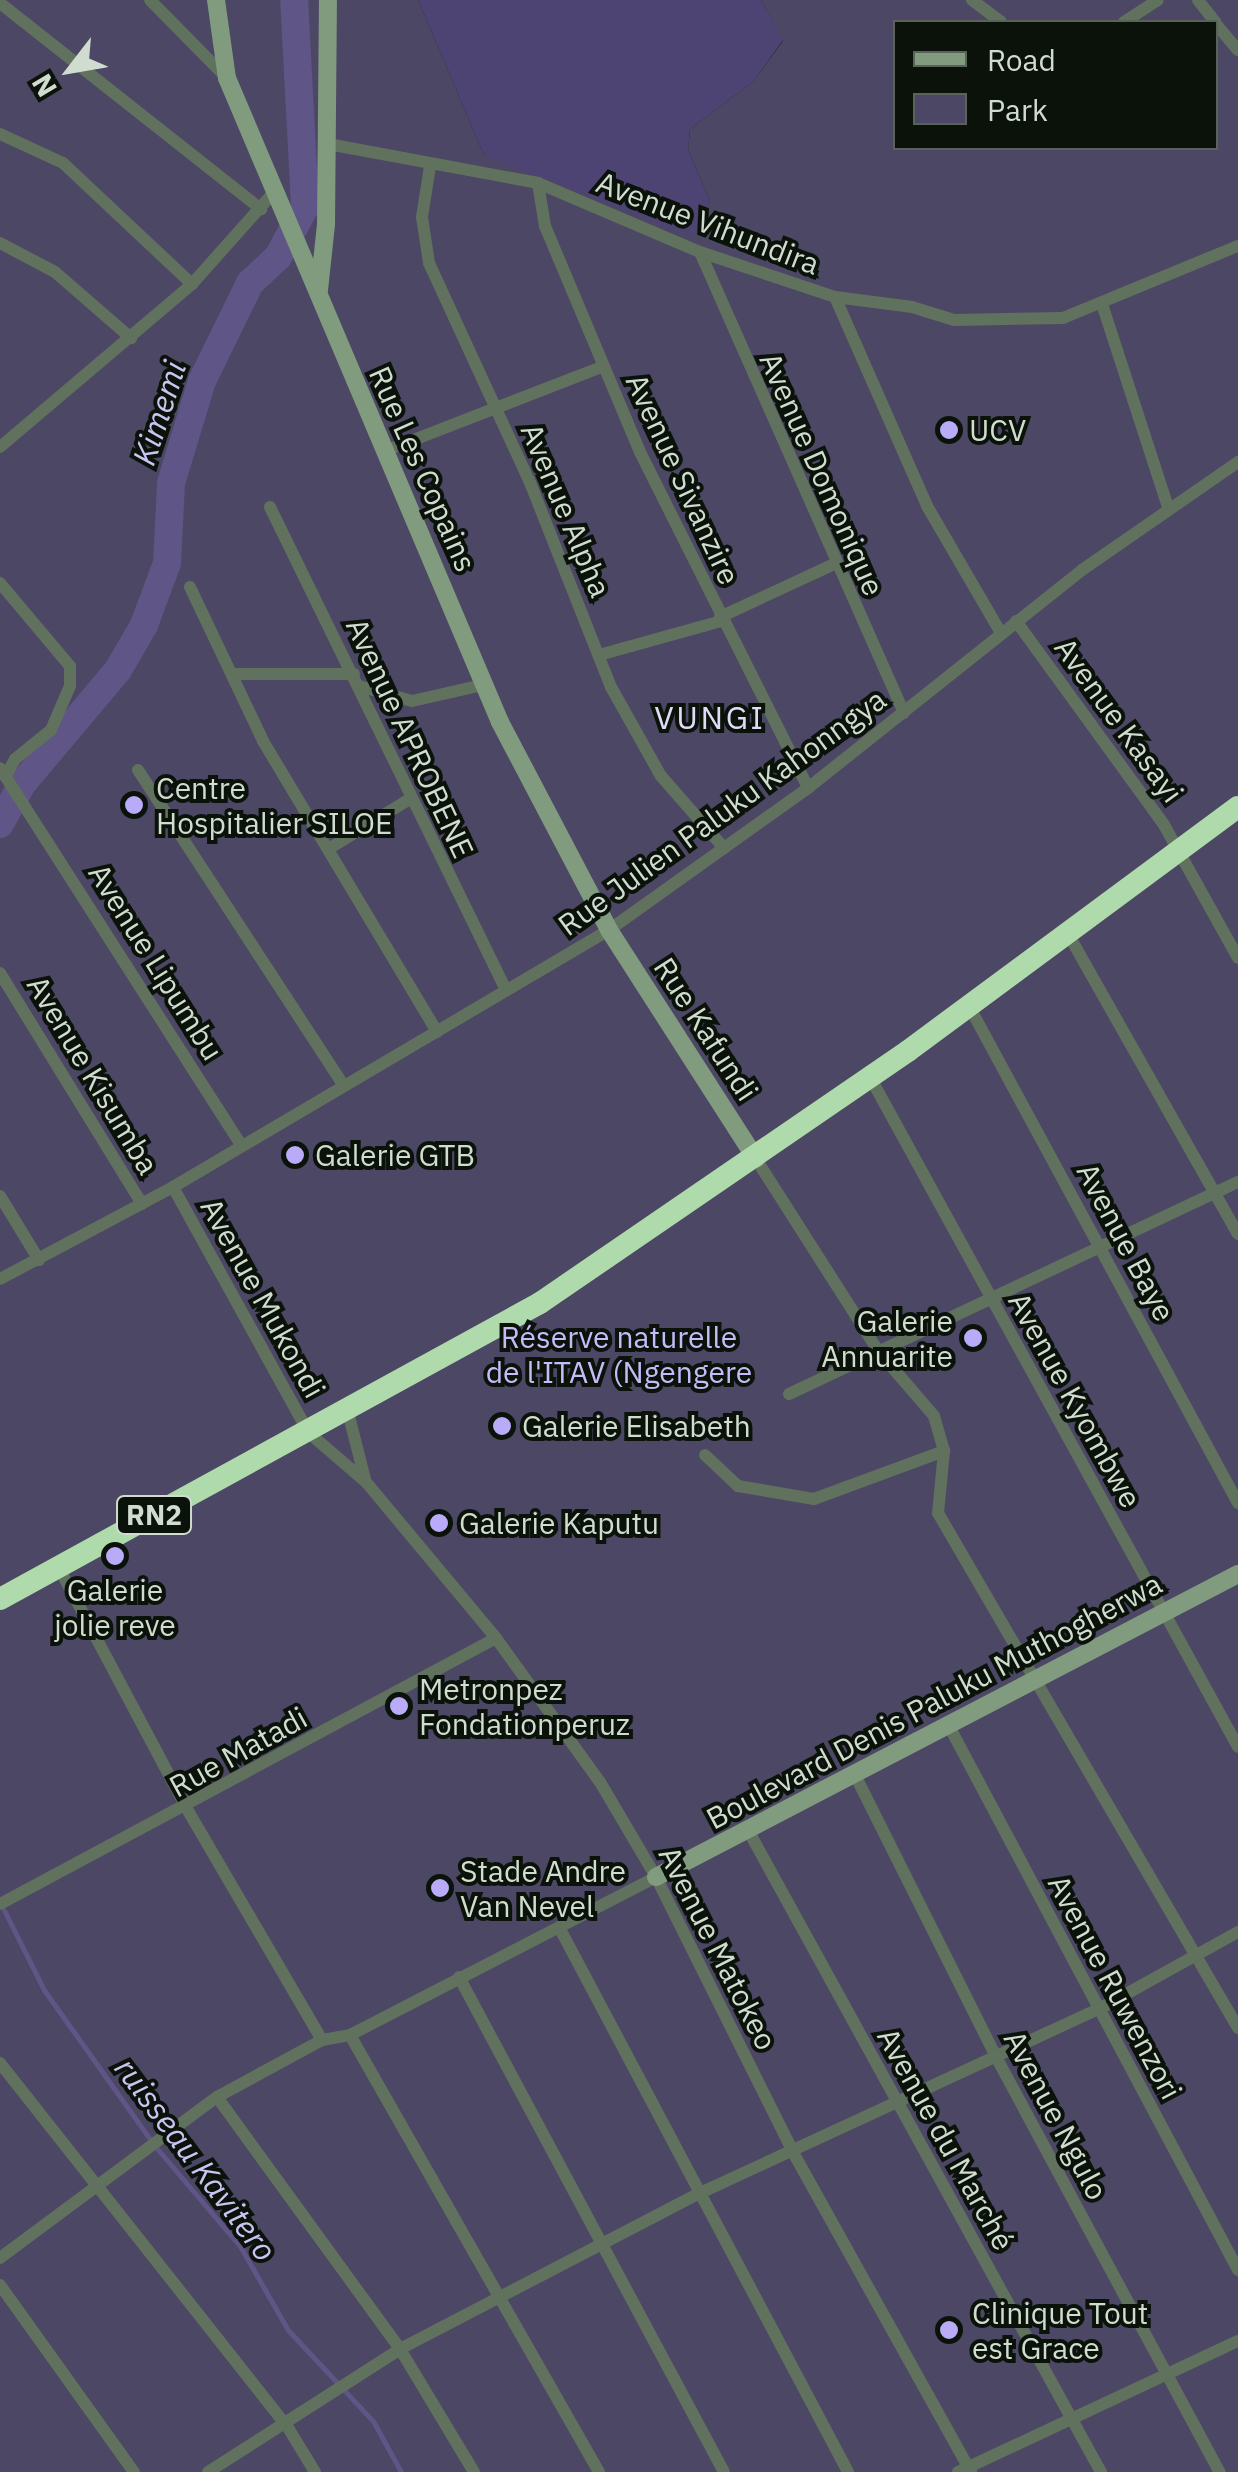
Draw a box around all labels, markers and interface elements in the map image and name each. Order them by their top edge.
north arrow [20,20,120,120]
legend [893,20,1218,150]
text: Road [987,40,1056,79]
text: N [23,67,65,104]
text: Park [987,90,1048,129]
street label: Avenue Vihundira [591,164,825,282]
street label: Avenue Domonique [752,347,892,601]
water label: Kimemi [124,356,194,470]
street label: Rue Les Copains [362,361,484,577]
street label: Avenue Sivanzire [618,368,748,590]
place label: UCV [969,412,1026,448]
street label: Avenue Alpha [513,418,619,602]
marker: UCV [938,419,960,441]
street label: Avenue APROBENE [339,612,481,864]
street label: Avenue Kasayi [1047,631,1191,809]
street label: Rue Julien Paluku Kahonngya [551,681,893,943]
district label: VUNGI [654,698,766,736]
place label: Centre Hospitalier SILOE [156,770,393,840]
marker: Centre Hospitalier SILOE [121,792,147,818]
street label: Avenue Lipumbu [81,857,231,1067]
street label: Rue Kafundi [646,951,766,1107]
street label: Avenue Kisumba [20,969,166,1181]
place label: Galerie GTB [315,1137,475,1173]
marker: Galerie GTB [284,1144,306,1166]
street label: Avenue Baye [1069,1157,1183,1327]
street label: Avenue Mukondi [193,1192,333,1404]
street label: Avenue Kyombwe [1001,1286,1149,1514]
place label: Galerie Annuarite [821,1303,953,1374]
park label: Réserve naturelle de l'ITAV (Ngengere [486,1319,752,1390]
marker: Galerie Annuarite [962,1327,984,1349]
place label: Galerie Elisabeth [522,1408,751,1444]
marker: Galerie Elisabeth [491,1415,513,1437]
road number: RN2 [114,1492,194,1538]
place label: Galerie Kaputu [459,1505,659,1541]
marker: Galerie Kaputu [428,1512,450,1534]
marker: Galerie jolie reve [104,1545,126,1567]
street label: Boulevard Denis Paluku Muthogherwa [700,1565,1168,1837]
place label: Galerie jolie reve [54,1572,176,1642]
place label: Metronpez Fondationperuz [419,1671,630,1742]
marker: Metronpez Fondationperuz [388,1695,410,1717]
street label: Rue Matadi [163,1700,313,1804]
street label: Avenue Matokeo [651,1840,785,2056]
place label: Stade Andre Van Nevel [460,1853,626,1924]
street label: Avenue Ruwenzori [1041,1869,1189,2105]
marker: Stade Andre Van Nevel [429,1877,451,1899]
street label: Avenue du Marché [870,2022,1022,2256]
street label: Avenue Ngulo [996,2024,1116,2206]
water label: ruisseau Kavitero [107,2050,285,2268]
place label: Clinique Tout est Grace [972,2295,1148,2366]
marker: Clinique Tout est Grace [936,2317,962,2343]

